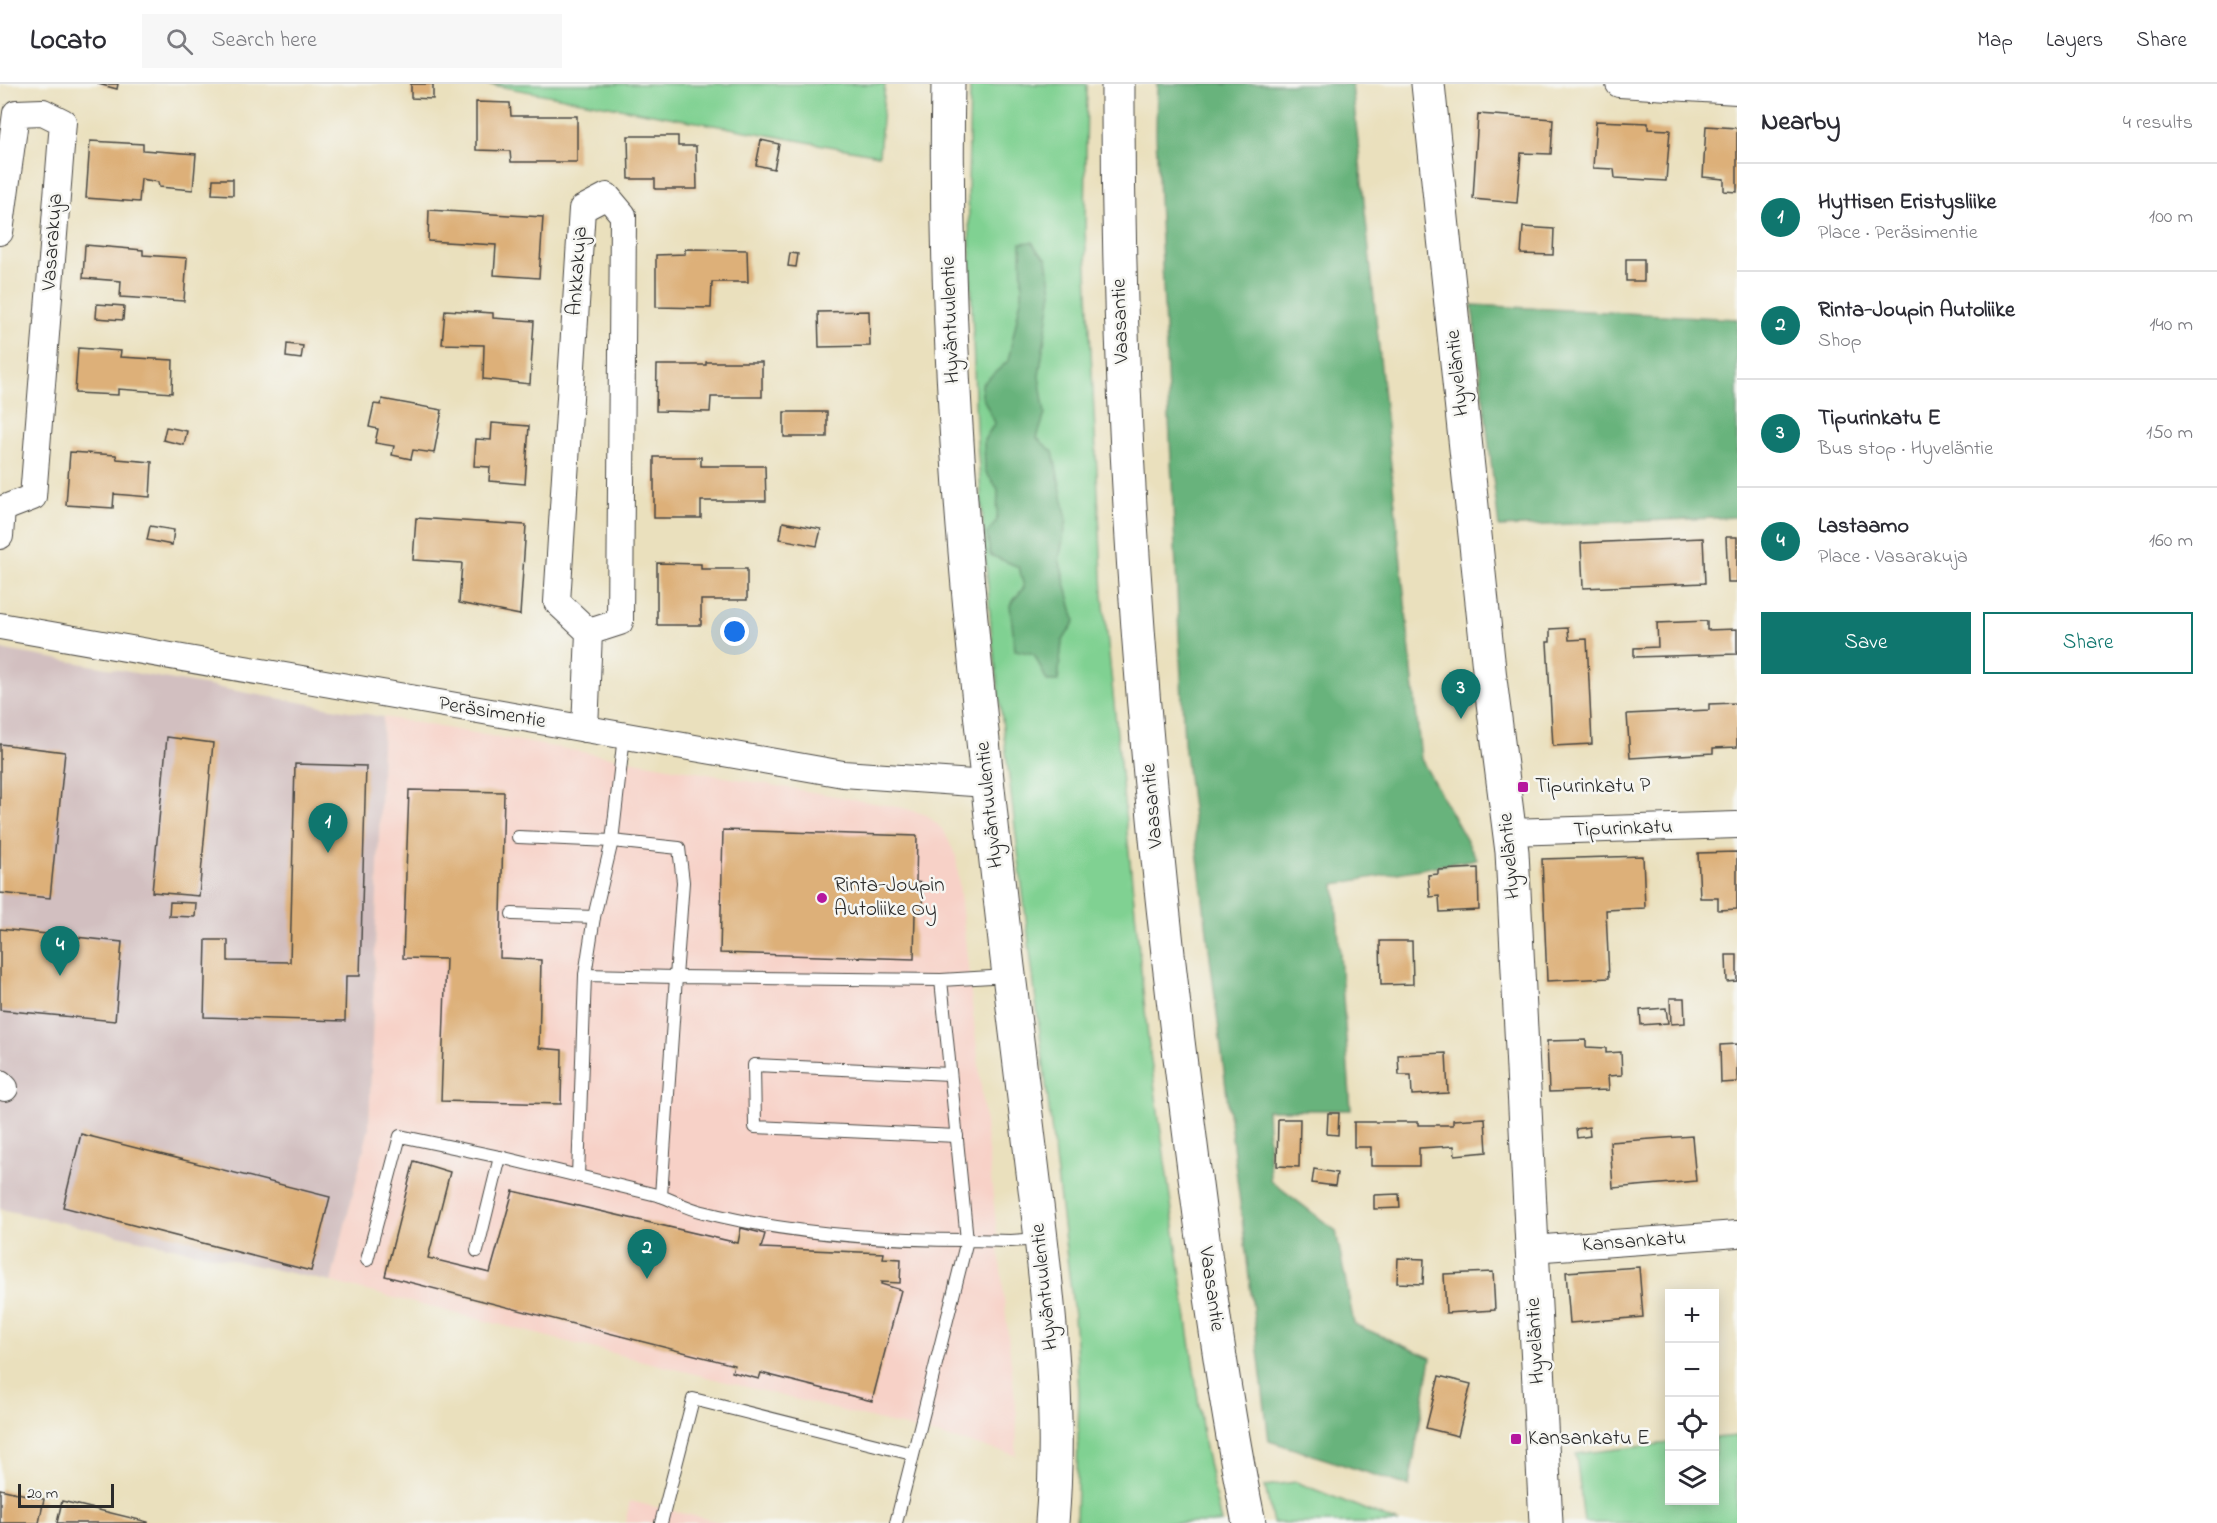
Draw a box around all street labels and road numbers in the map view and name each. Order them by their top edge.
street label: Vasarakuja [35,192,71,293]
street label: Ankkakuja [560,225,596,317]
street label: Hyväntuulentie [934,255,970,384]
street label: Vaasantie [1105,277,1138,365]
street label: Hyveläntie [1438,327,1479,418]
street label: Peräsimentie [436,689,548,737]
street label: Hyväntuulentie [968,739,1014,870]
street label: Vaasantie [1134,762,1172,851]
street label: Hyveläntie [1491,811,1531,901]
street label: Tipurinkatu [1573,812,1673,846]
street label: Hyväntuulentie [1023,1221,1069,1352]
street label: Kansankatu [1581,1223,1687,1261]
street label: Vaasantie [1190,1244,1232,1334]
street label: Hyveläntie [1519,1296,1555,1385]

